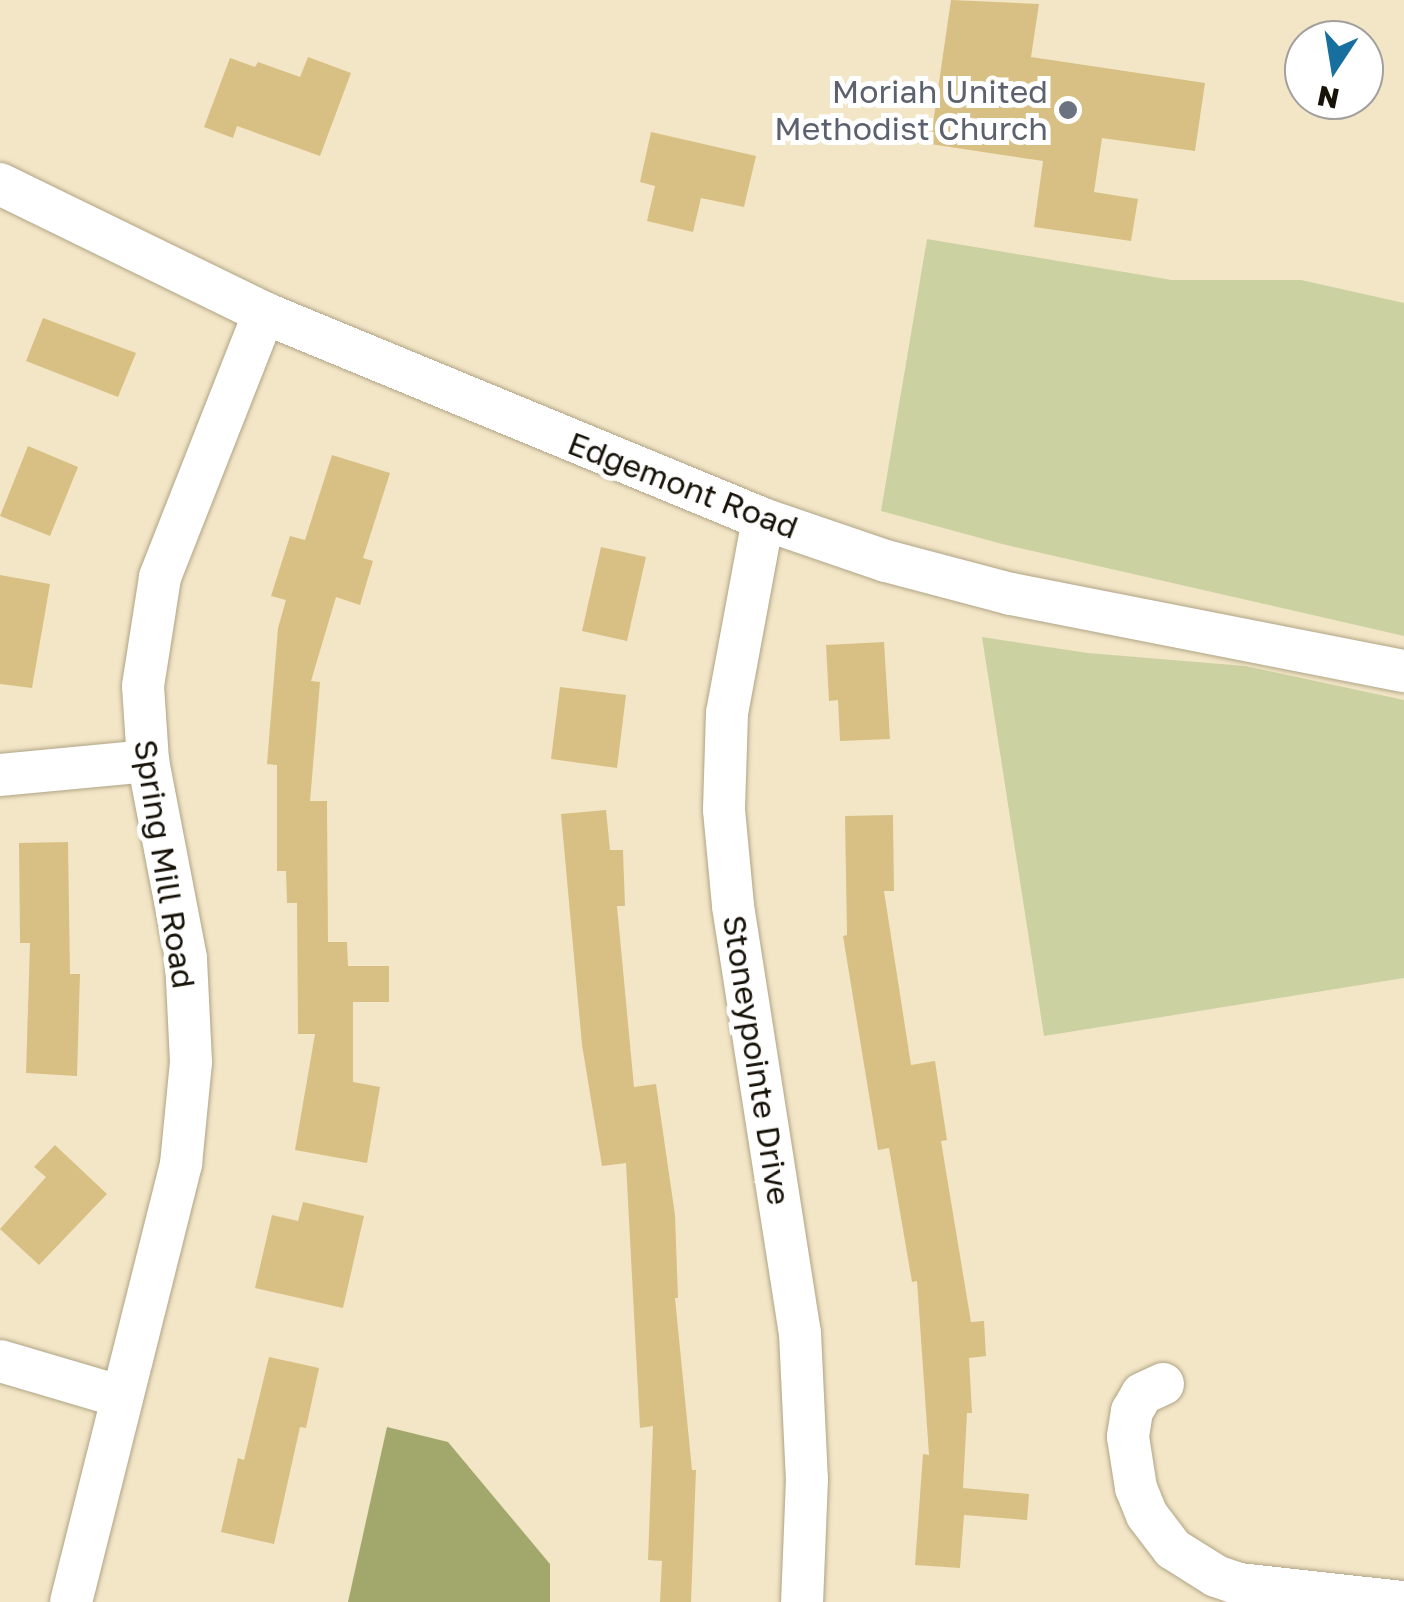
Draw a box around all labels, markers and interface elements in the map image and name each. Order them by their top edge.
north arrow [1284,20,1384,120]
place label: Moriah United Methodist Church [774,73,1048,148]
text: N [1314,80,1342,116]
marker: Moriah United Methodist Church [1057,99,1079,121]
street label: Edgemont Road [563,423,803,547]
street label: Spring Mill Road [126,737,204,991]
street label: Stoneypointe Drive [715,912,799,1208]

